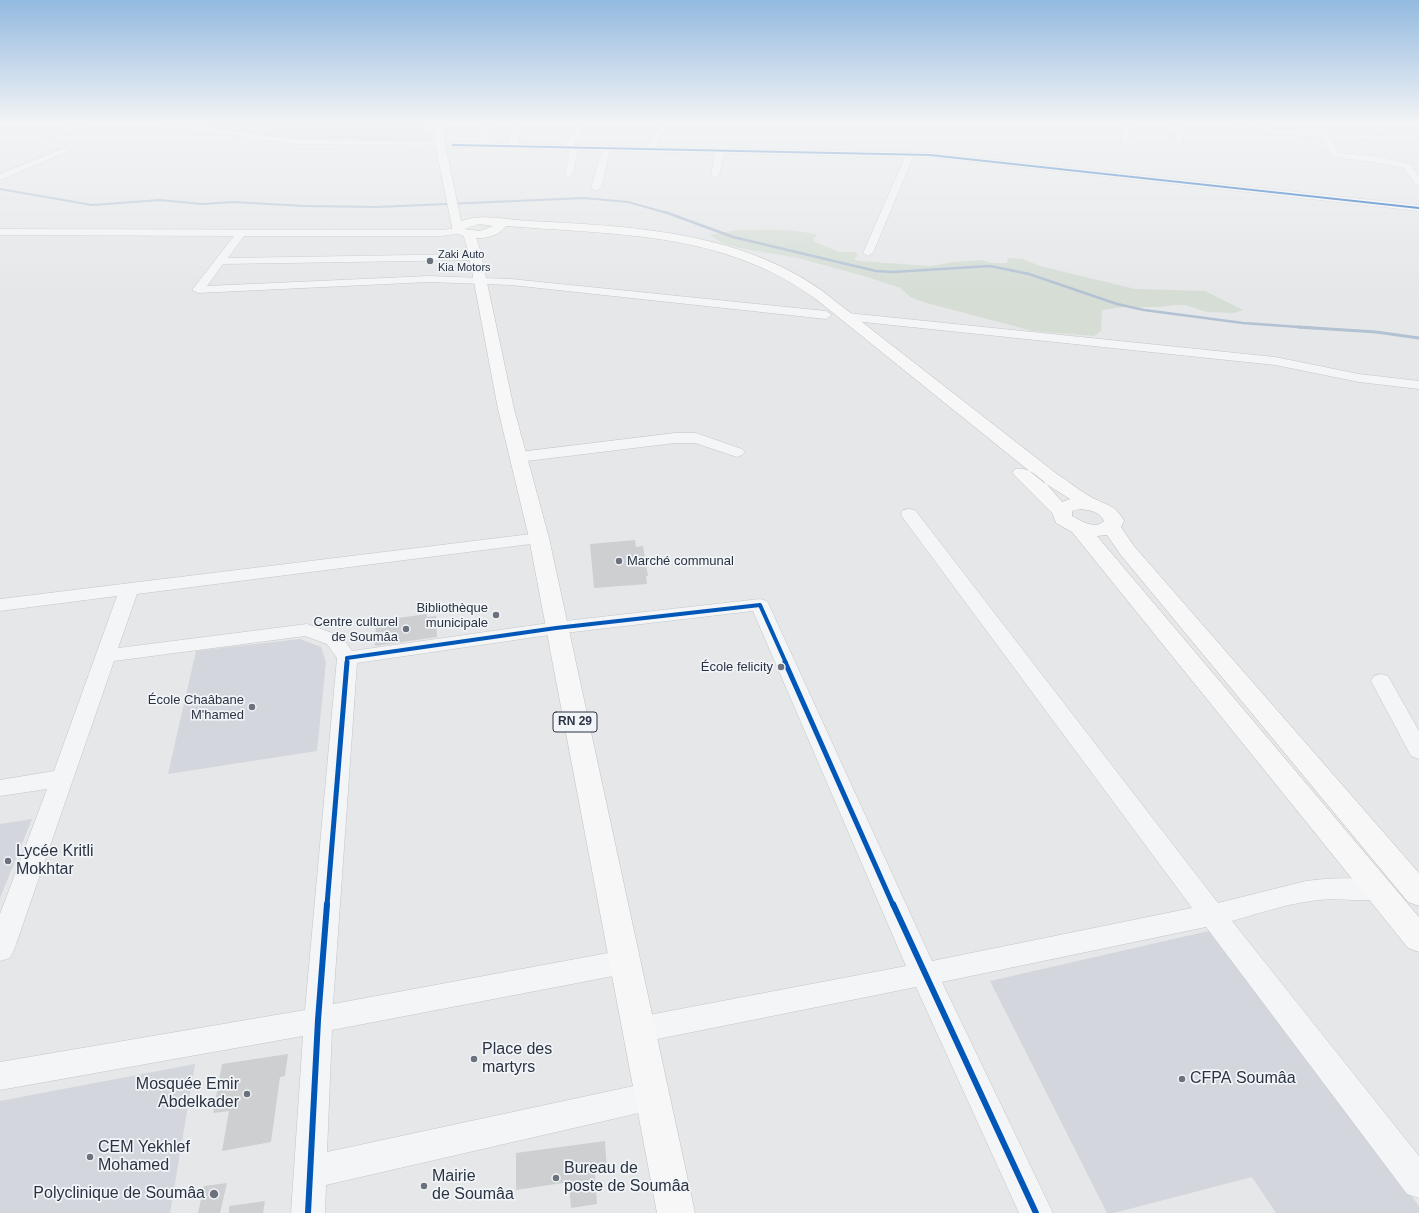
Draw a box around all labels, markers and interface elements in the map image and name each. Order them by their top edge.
place label: Zaki Auto Kia Motors [438,248,491,274]
marker: Zaki Auto Kia Motors [425,256,435,266]
place label: Marché communal [627,553,734,569]
marker: Marché communal [614,556,624,566]
place label: Bibliothèque municipale [416,600,488,631]
marker: Bibliothèque municipale [491,610,501,620]
place label: Centre culturel de Soumâa [313,614,398,645]
marker: Centre culturel de Soumâa [401,624,411,634]
place label: École felicity [701,659,773,675]
marker: École felicity [776,662,786,672]
place label: École Chaâbane M'hamed [148,692,244,723]
marker: École Chaâbane M'hamed [247,702,257,712]
road number: RN 29 [553,712,597,732]
place label: Lycée Kritli Mokhtar [16,842,94,880]
marker: Lycée Kritli Mokhtar [3,856,13,866]
place label: Place des martyrs [482,1040,552,1078]
marker: Place des martyrs [469,1054,479,1064]
place label: CFPA Soumâa [1190,1069,1296,1089]
marker: CFPA Soumâa [1177,1074,1187,1084]
place label: Mosquée Emir Abdelkader [136,1075,239,1113]
marker: Mosquée Emir Abdelkader [242,1089,252,1099]
place label: CEM Yekhlef Mohamed [98,1138,190,1176]
marker: CEM Yekhlef Mohamed [85,1152,95,1162]
place label: Bureau de poste de Soumâa [564,1159,689,1197]
place label: Mairie de Soumâa [432,1167,514,1205]
marker: Bureau de poste de Soumâa [551,1173,561,1183]
marker: Mairie de Soumâa [419,1181,429,1191]
place label: Polyclinique de Soumâa [33,1184,205,1204]
marker: Polyclinique de Soumâa [208,1188,220,1200]

